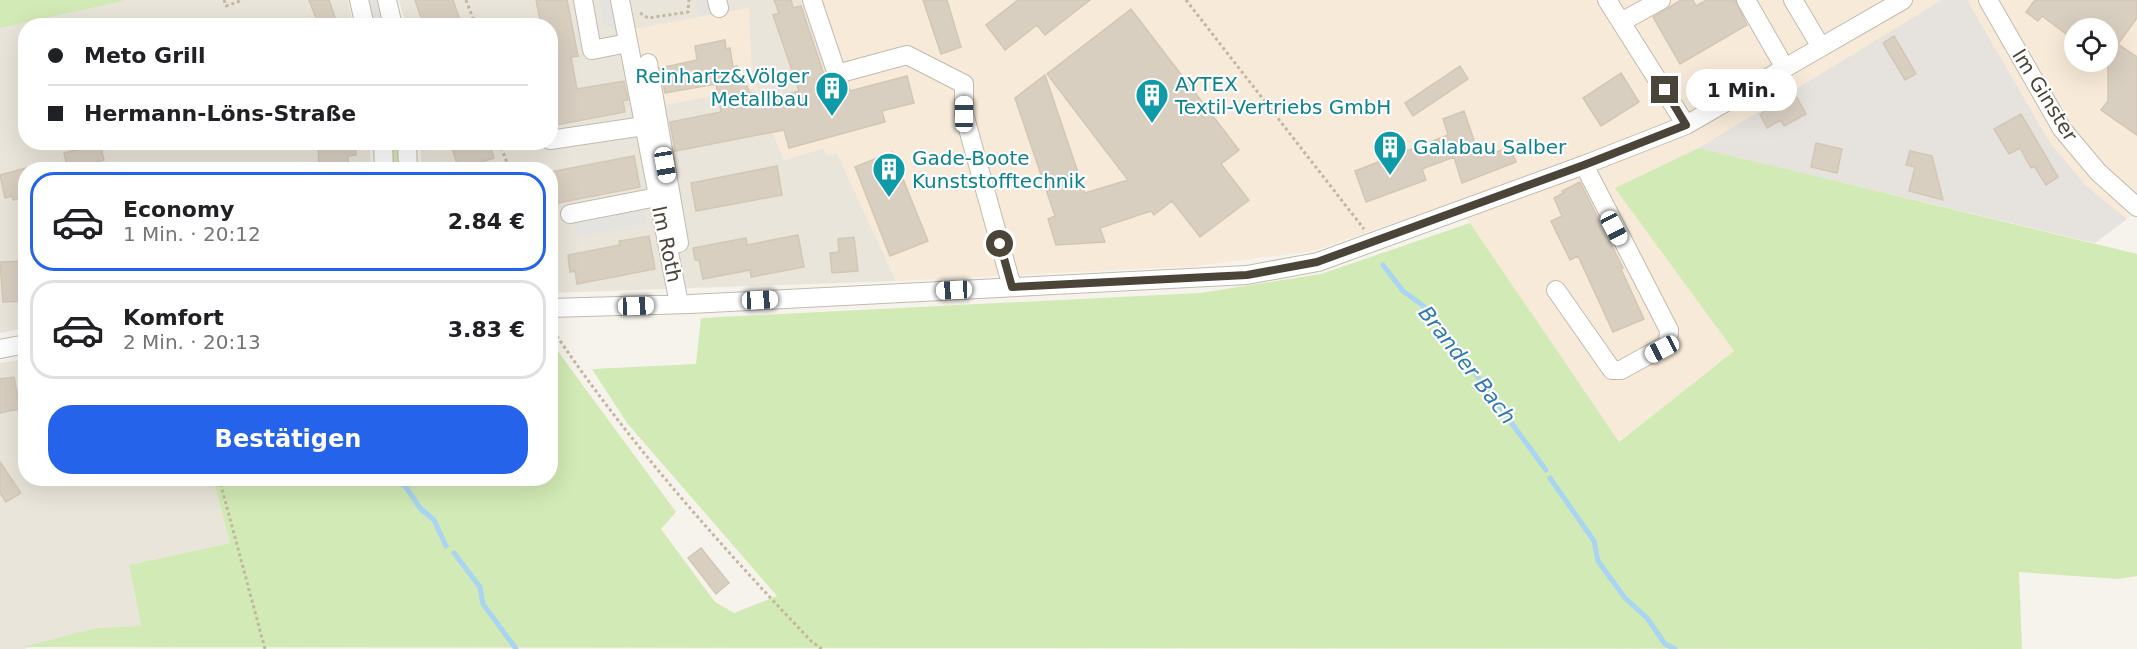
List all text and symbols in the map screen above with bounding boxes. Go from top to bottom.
map controls [2064,18,2118,72]
button: locate [2064,18,2118,72]
text: Meto Grill [84,43,206,68]
street label: Im Ginster [2007,44,2083,146]
place label: Reinhartz&Völger Metallbau [635,64,810,111]
callout: 1 Min. [1686,69,1797,111]
building icon: Reinhartz&Völger Metallbau [814,70,850,117]
place label: AYTEX Textil-Vertriebs GmbH [1174,72,1391,119]
route end [1651,76,1678,103]
building icon: AYTEX Textil-Vertriebs GmbH [1134,77,1170,124]
text: 1 Min. [1707,78,1776,102]
car [955,96,973,132]
text: Hermann-Löns-Straße [84,101,356,126]
building icon: Galabau Salber [1372,129,1408,176]
place label: Galabau Salber [1413,135,1567,159]
car [653,146,677,184]
place label: Gade-Boote Kunststofftechnik [912,146,1086,193]
building icon: Gade-Boote Kunststofftechnik [871,151,907,198]
icon: car [51,195,105,249]
text: Economy [123,197,234,222]
street label: Im Roth [647,204,687,284]
car [1598,208,1630,248]
text: 2.84 € [448,209,525,234]
text: 1 Min. · 20:12 [123,222,261,246]
route start [986,230,1013,257]
car [936,280,972,300]
car [742,290,778,310]
car [618,296,654,316]
water label: Brander Bach [1414,301,1520,429]
icon: car [51,303,105,357]
text: Komfort [123,305,224,330]
text: 3.83 € [448,317,525,342]
text: 2 Min. · 20:13 [123,330,261,354]
car [1642,333,1682,365]
button: Bestätigen [48,405,528,474]

